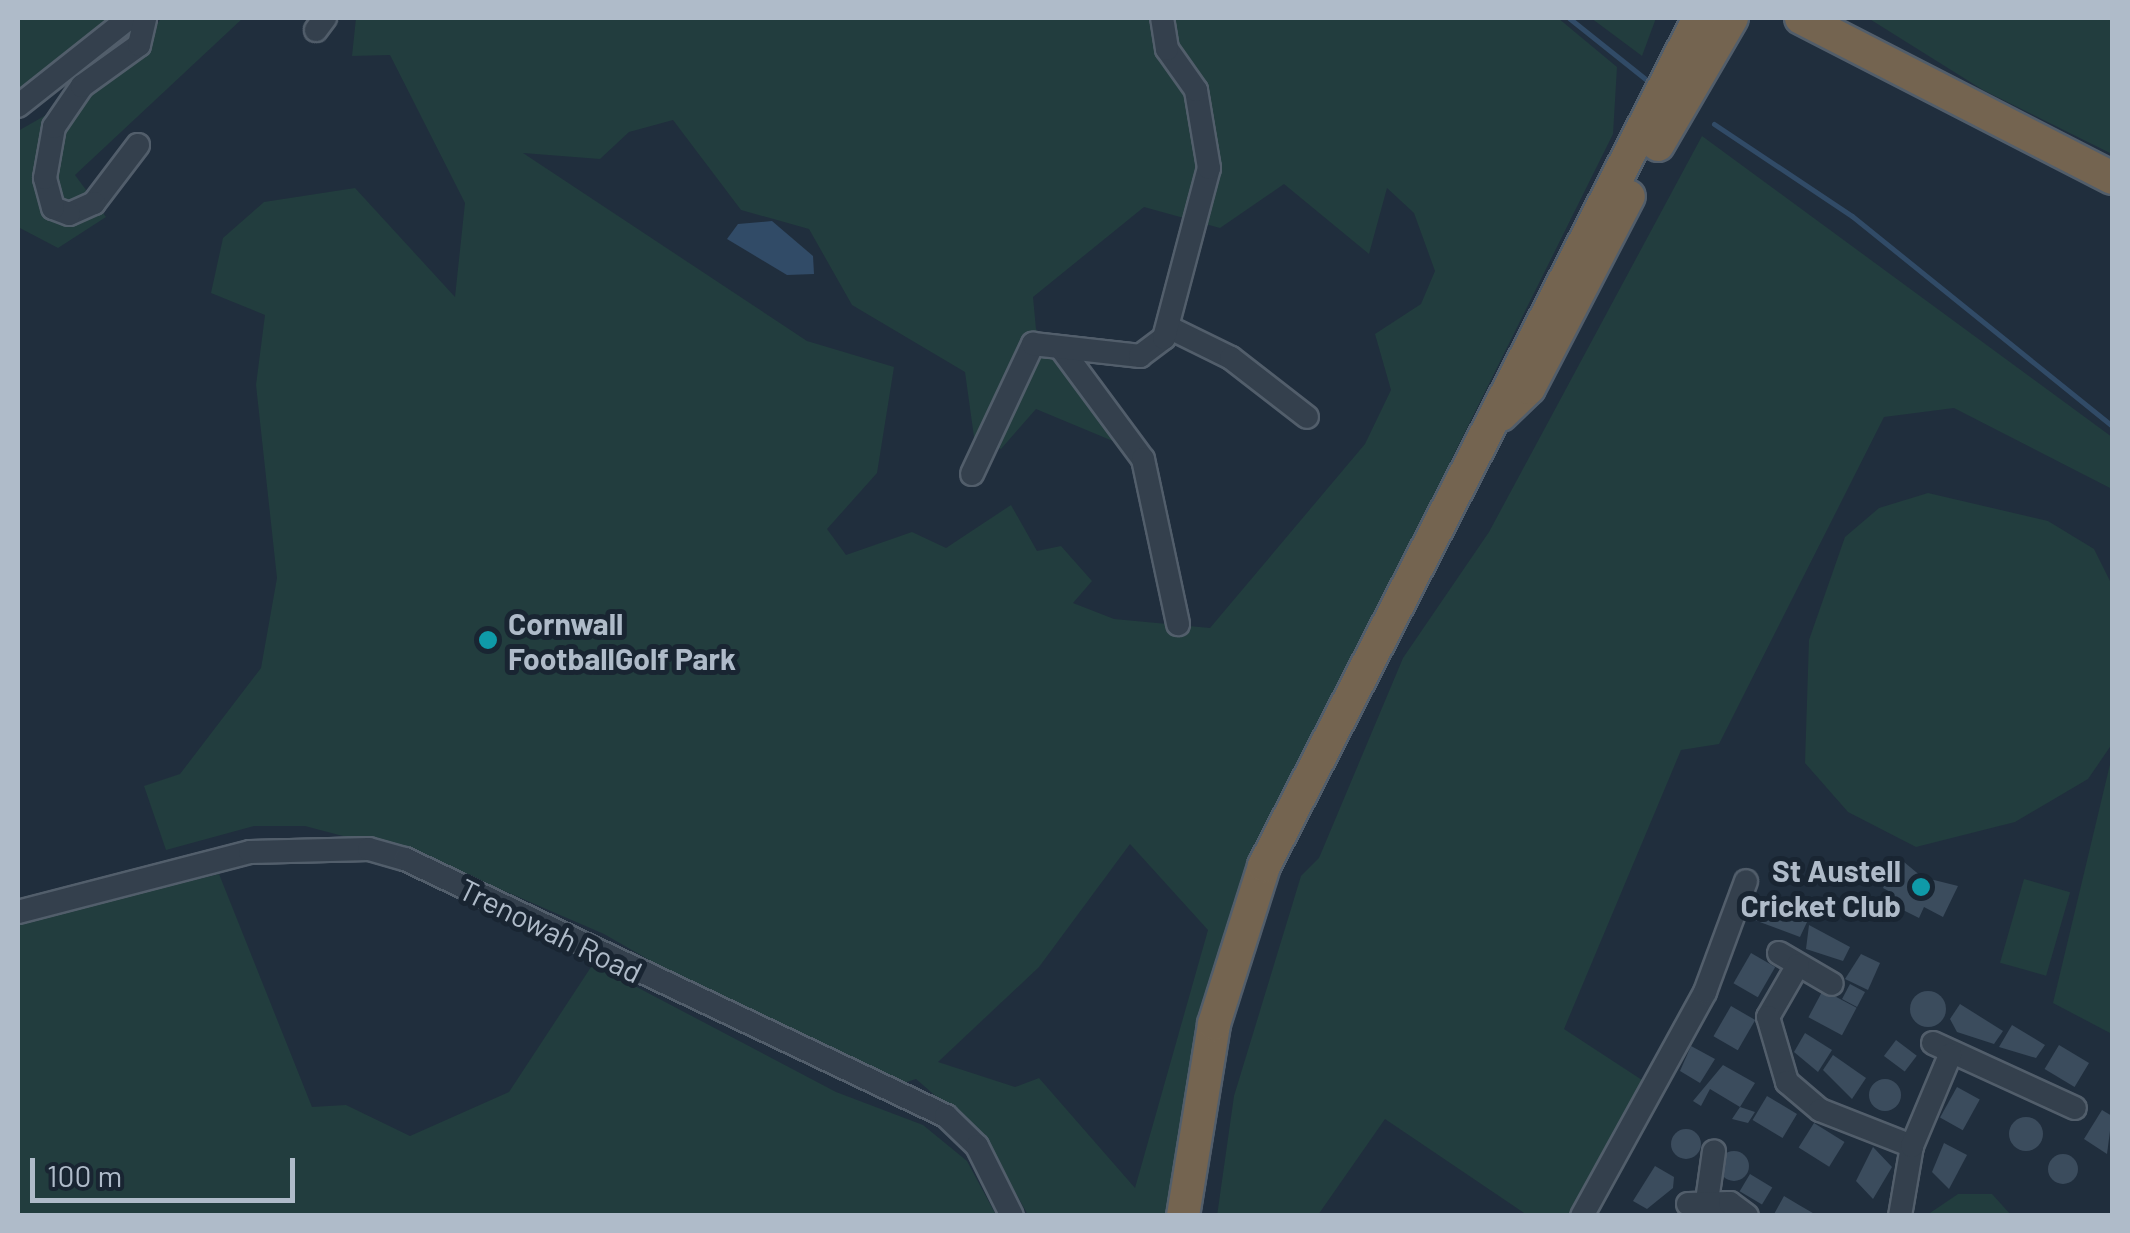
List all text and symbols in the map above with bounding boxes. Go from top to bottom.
place label: Cornwall FootballGolf Park [508,605,736,676]
marker: Cornwall FootballGolf Park [477,629,499,651]
place label: St Austell Cricket Club [1741,852,1901,922]
street label: Trenowah Road [454,870,648,990]
marker: St Austell Cricket Club [1910,876,1932,898]
scale bar [35,1138,300,1200]
text: 100 m [47,1157,122,1193]

